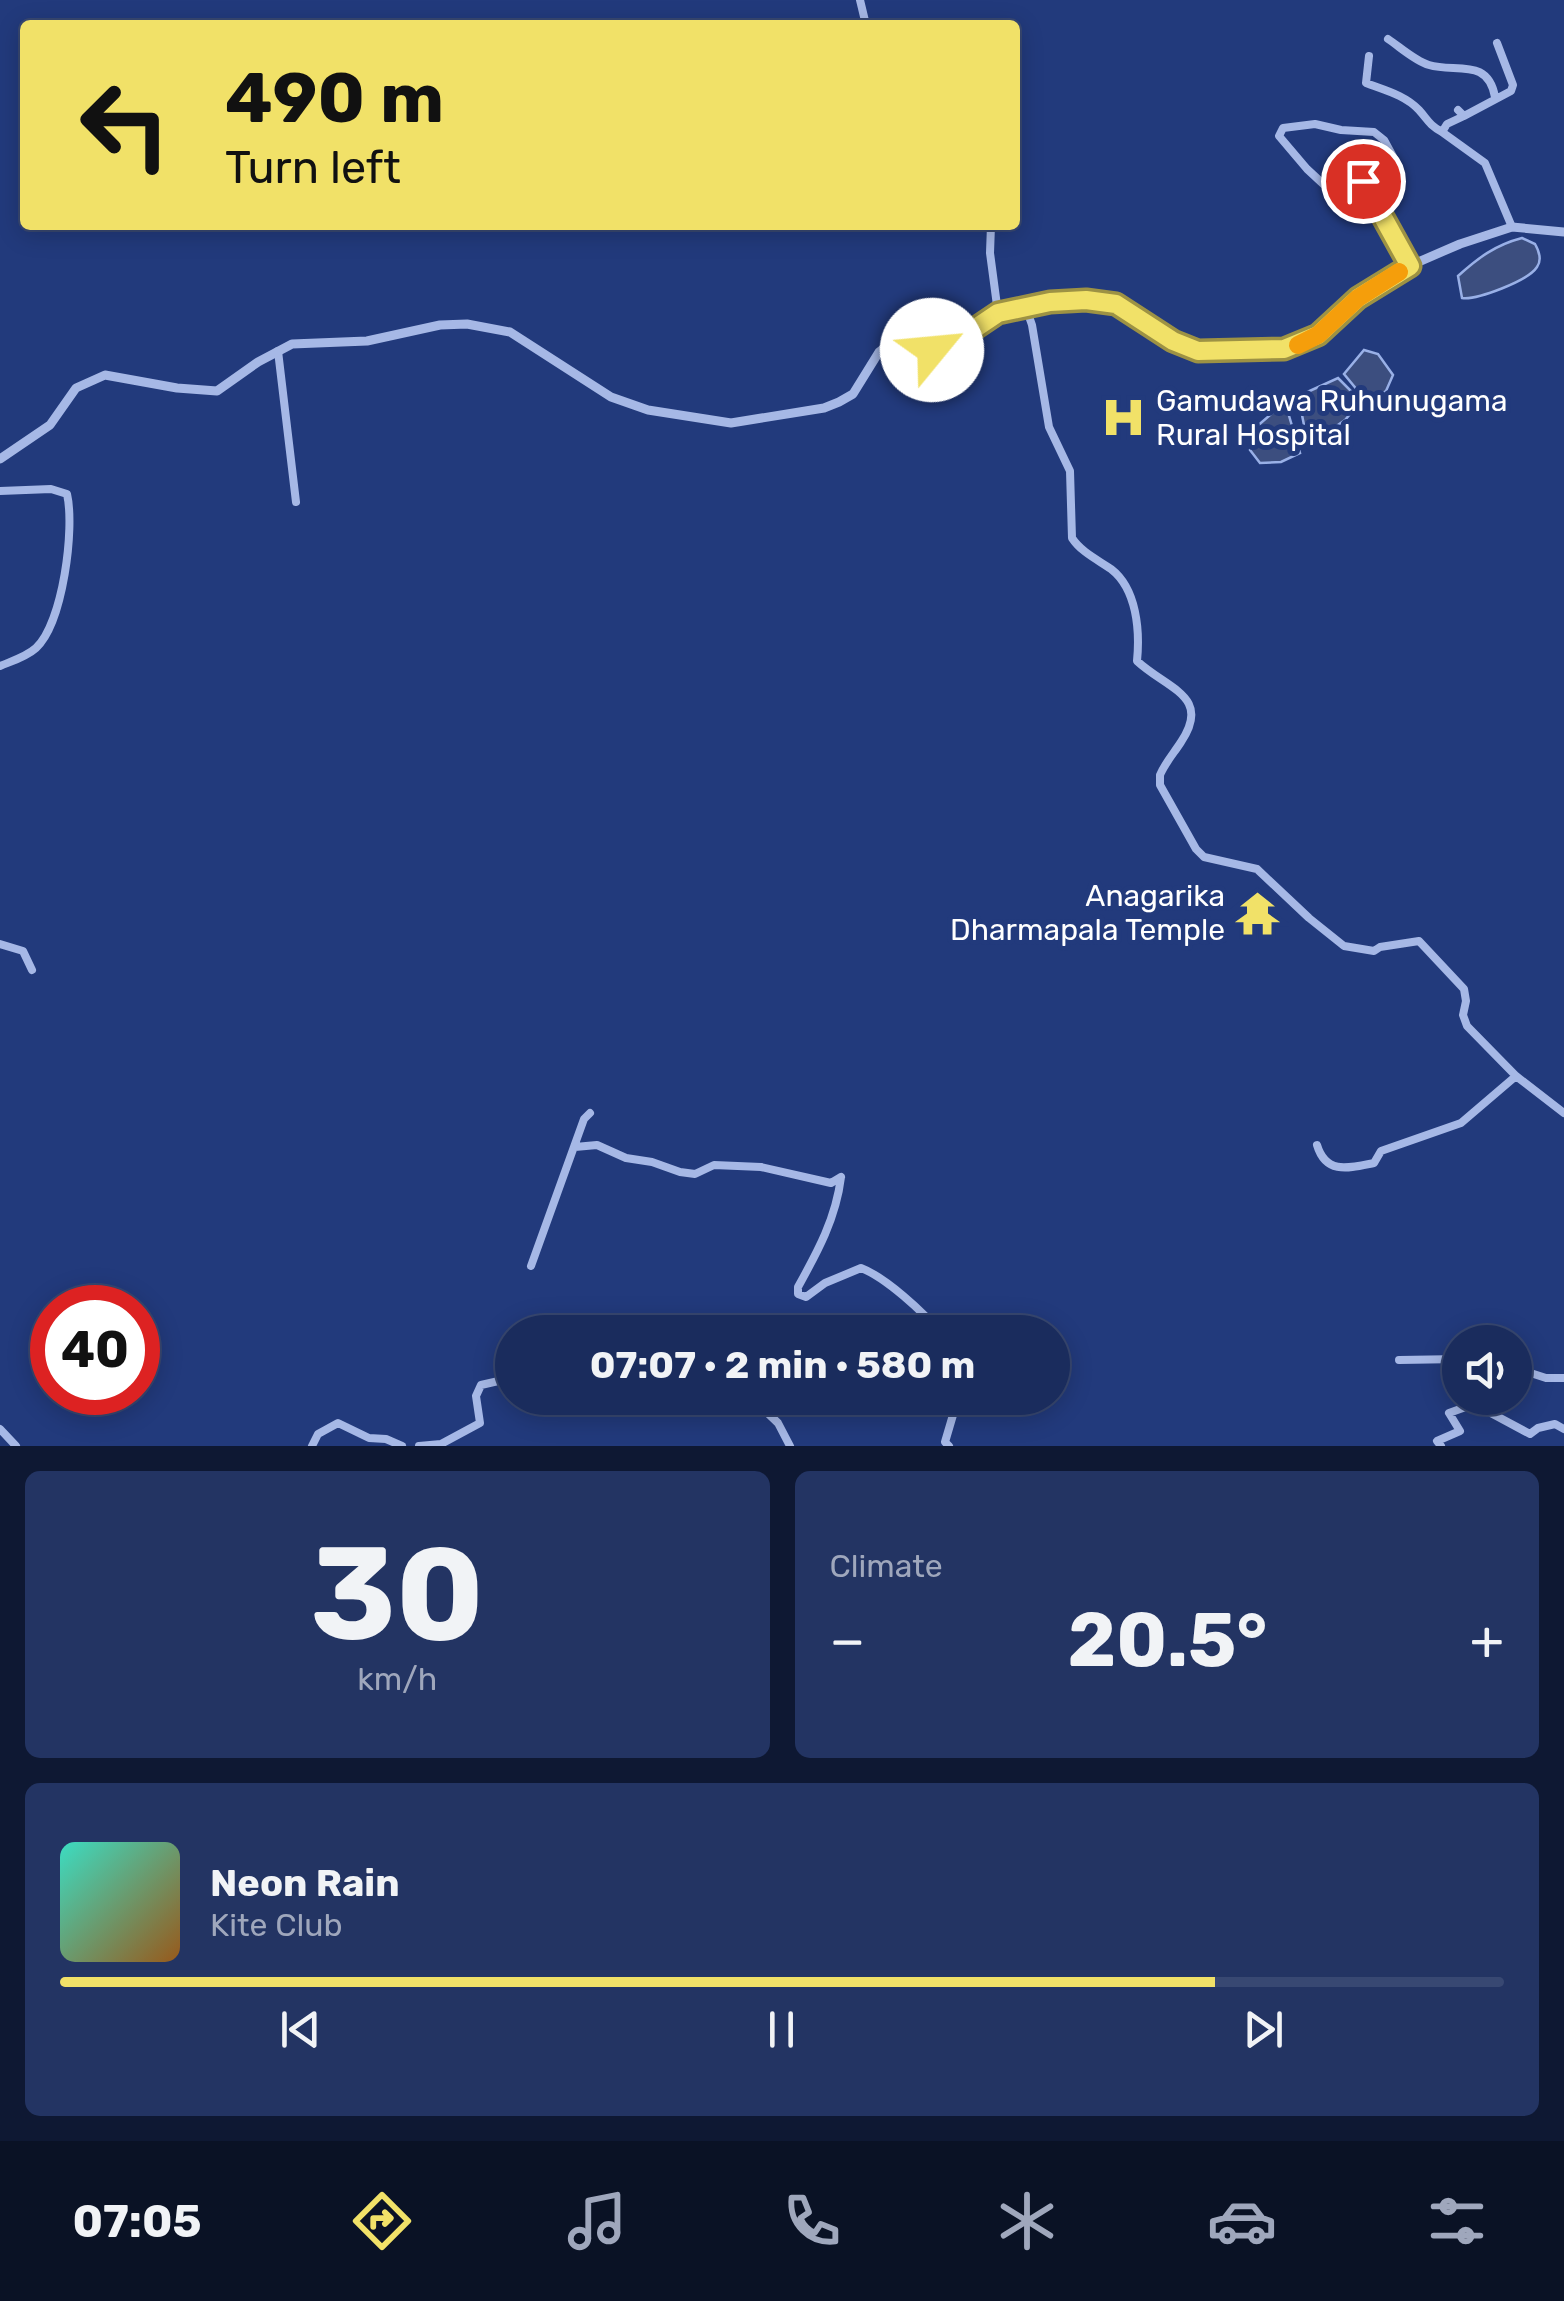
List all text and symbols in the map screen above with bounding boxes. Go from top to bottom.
text: 490 m [225,57,444,140]
icon: left [60,60,190,190]
pin [1321,139,1406,224]
text: Turn left [225,141,401,194]
icon: arrive [1336,154,1391,209]
position arrow [880,298,984,402]
place label: Gamudawa Ruhunugama Rural Hospital [1156,383,1508,453]
hospital icon: Gamudawa Ruhunugama Rural Hospital [1099,394,1147,442]
place label: Anagarika Dharmapala Temple [950,878,1225,948]
temple icon: Anagarika Dharmapala Temple [1234,889,1282,937]
speed limit sign: 40 [30,1285,160,1415]
map controls [1442,1325,1532,1415]
button: sound [1442,1325,1532,1415]
text: 07:07 · 2 min · 580 m [590,1342,975,1388]
text: 30 [310,1517,484,1672]
text: Climate [830,1547,943,1585]
text: 20.5° [1068,1596,1267,1685]
text: − [830,1608,865,1673]
text: + [1470,1608,1504,1673]
text: km/h [357,1660,437,1698]
text: Neon Rain [210,1860,400,1906]
text: Kite Club [210,1906,343,1944]
icon: previous [273,2002,328,2057]
icon: pause [754,2002,809,2057]
icon: next [1236,2002,1291,2057]
icon: directions [347,2186,417,2256]
icon: music [562,2186,632,2256]
icon: phone [777,2186,847,2256]
icon: climate [992,2186,1062,2256]
icon: car [1207,2186,1277,2256]
icon: filters [1422,2186,1492,2256]
text: 07:05 [72,2195,202,2248]

